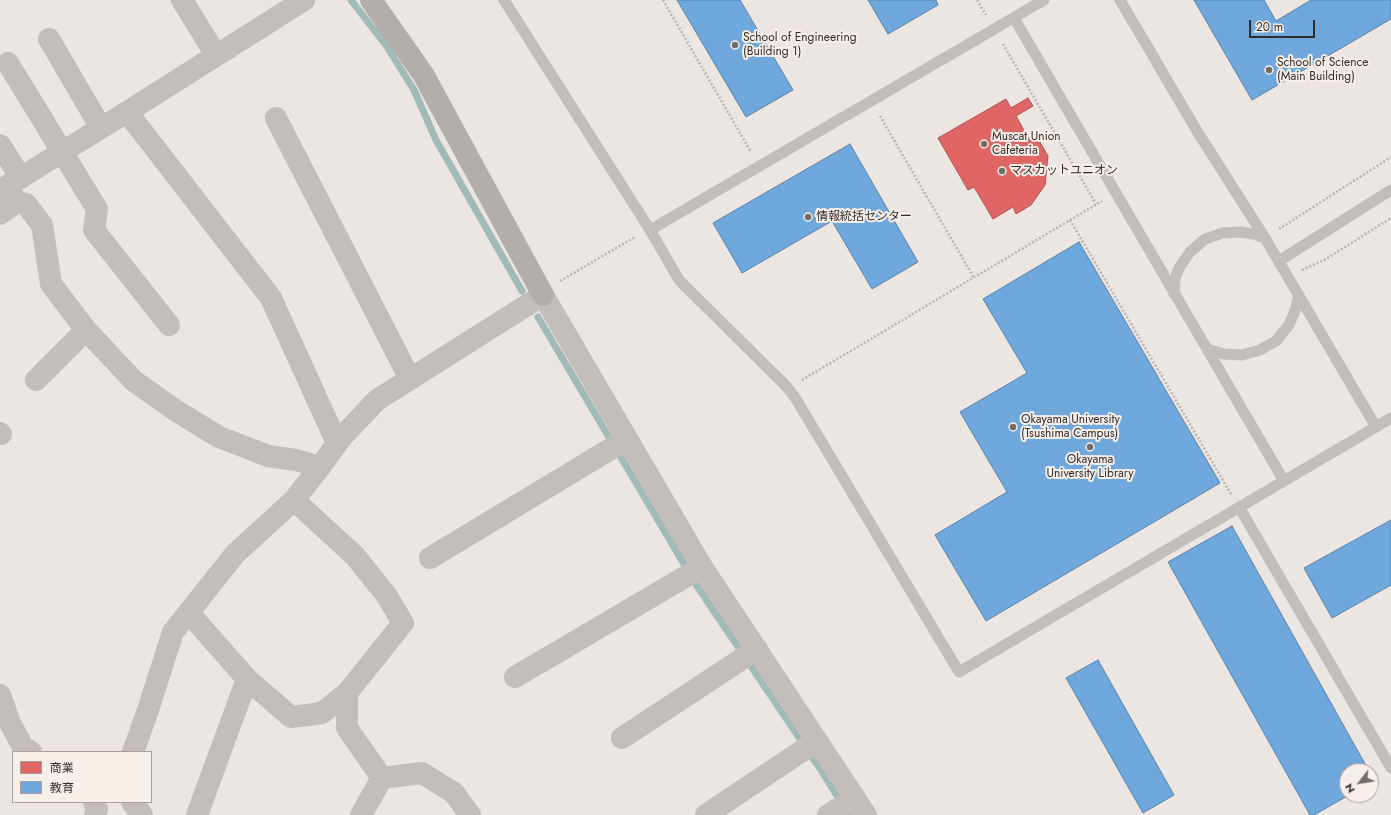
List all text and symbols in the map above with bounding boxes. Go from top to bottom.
scale bar [1251,12,1317,38]
text: 20 m [1256,18,1283,36]
place label: School of Engineering (Building 1) [743,31,857,59]
marker: School of Engineering (Building 1) [730,40,740,50]
place label: School of Science (Main Building) [1277,56,1368,84]
marker: School of Science (Main Building) [1264,65,1274,75]
place label: Muscat Union Cafeteria [992,130,1061,158]
marker: Muscat Union Cafeteria [979,139,989,149]
place label: マスカットユニオン [1010,164,1118,178]
marker: マスカットユニオン [997,166,1007,176]
place label: 情報統括センター [816,210,912,224]
marker: 情報統括センター [803,212,813,222]
place label: Okayama University (Tsushima Campus) [1021,413,1120,441]
marker: Okayama University (Tsushima Campus) [1008,422,1018,432]
marker: Okayama University Library [1085,442,1095,452]
place label: Okayama University Library [1046,453,1134,481]
legend [12,751,152,803]
text: 商業 [50,759,74,777]
north arrow [1339,763,1379,803]
text: 教育 [50,779,74,797]
text: N [1340,781,1359,797]

